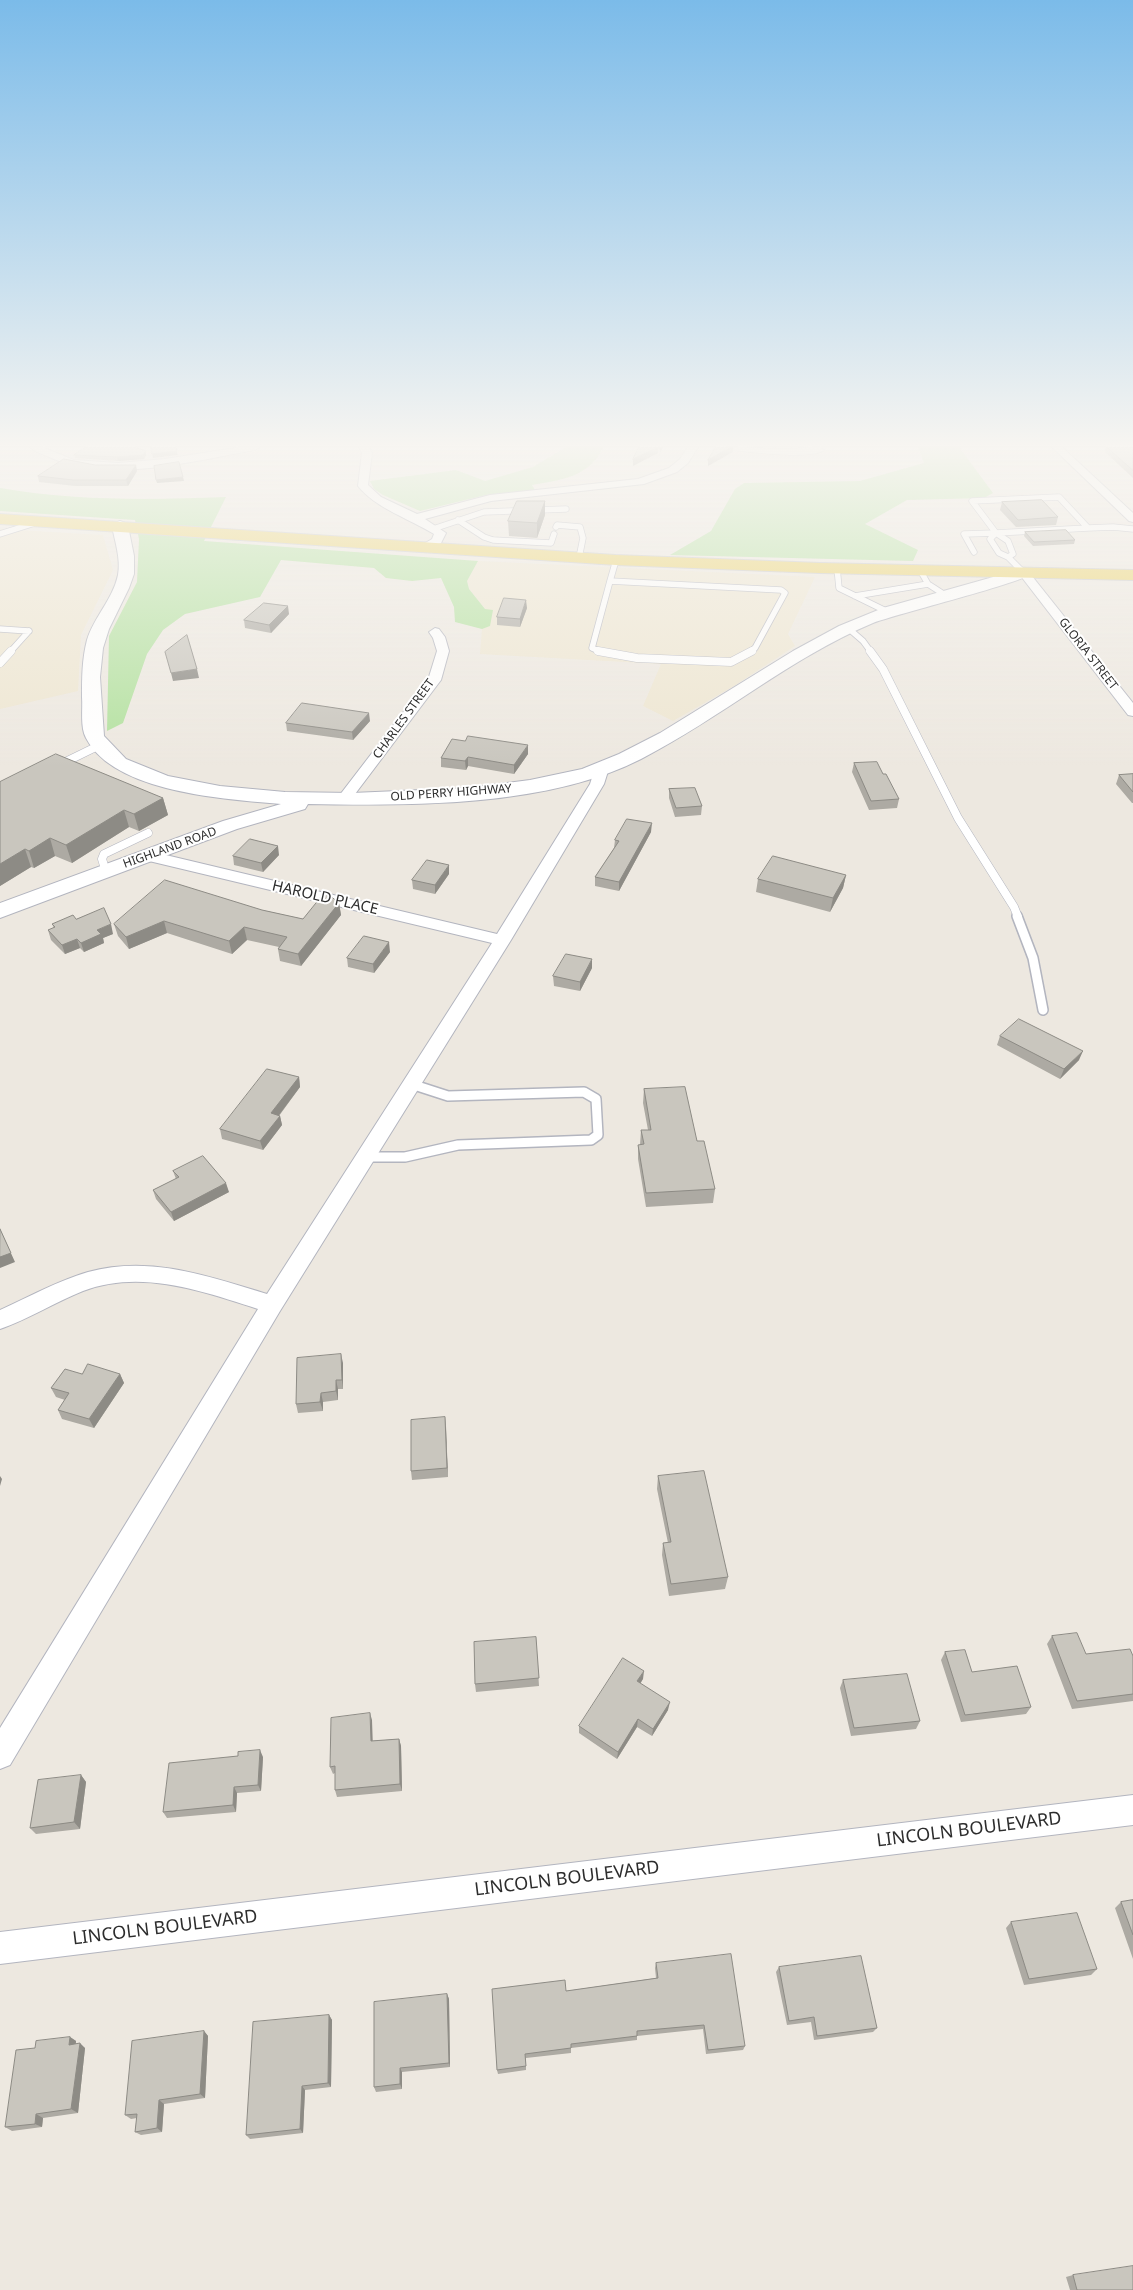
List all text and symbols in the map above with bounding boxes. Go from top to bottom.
street label: GLORIA STREET [1055,615,1121,693]
street label: CHARLES STREET [370,676,438,762]
street label: OLD PERRY HIGHWAY [390,782,512,804]
street label: HIGHLAND ROAD [121,824,219,872]
street label: HAROLD PLACE [270,877,380,919]
street label: LINCOLN BOULEVARD [875,1808,1063,1852]
street label: LINCOLN BOULEVARD [473,1857,661,1901]
street label: LINCOLN BOULEVARD [71,1906,259,1950]

